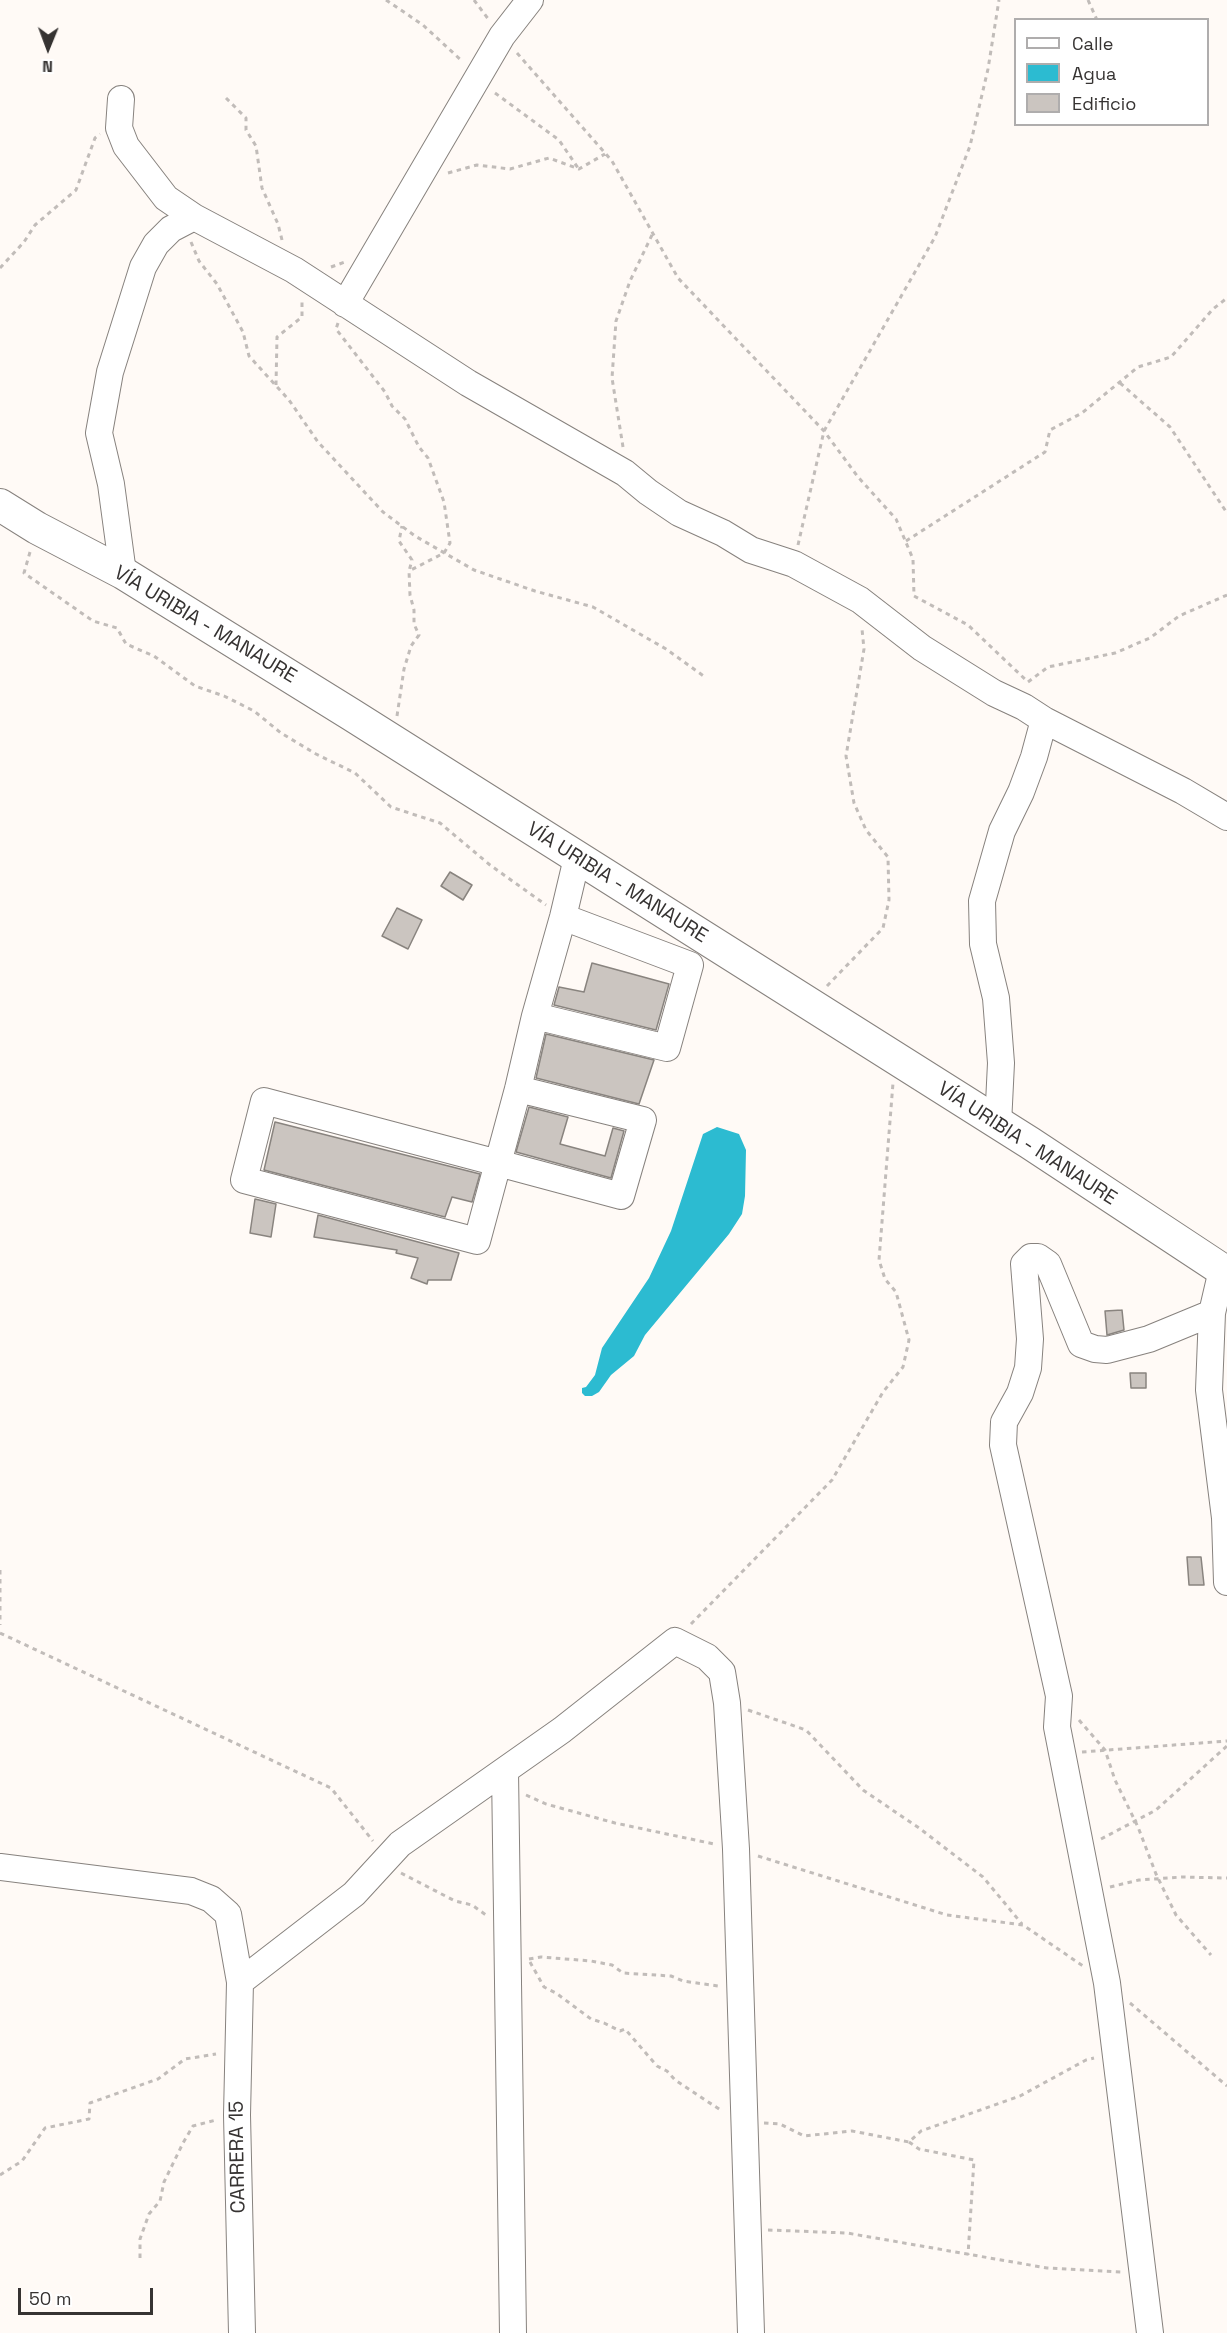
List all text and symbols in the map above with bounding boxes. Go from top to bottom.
north arrow [18,18,78,78]
legend [1014,18,1209,126]
text: Calle [1072,32,1113,55]
text: N [42,56,53,77]
text: Agua [1072,62,1116,85]
text: Edificio [1072,92,1136,115]
street label: VÍA URIBIA - MANAURE [109,561,301,689]
street label: VÍA URIBIA - MANAURE [522,818,712,948]
street label: VÍA URIBIA - MANAURE [933,1077,1121,1211]
street label: CARRERA 15 [225,2101,251,2213]
scale bar [21,2276,156,2314]
text: 50 m [29,2287,71,2310]

